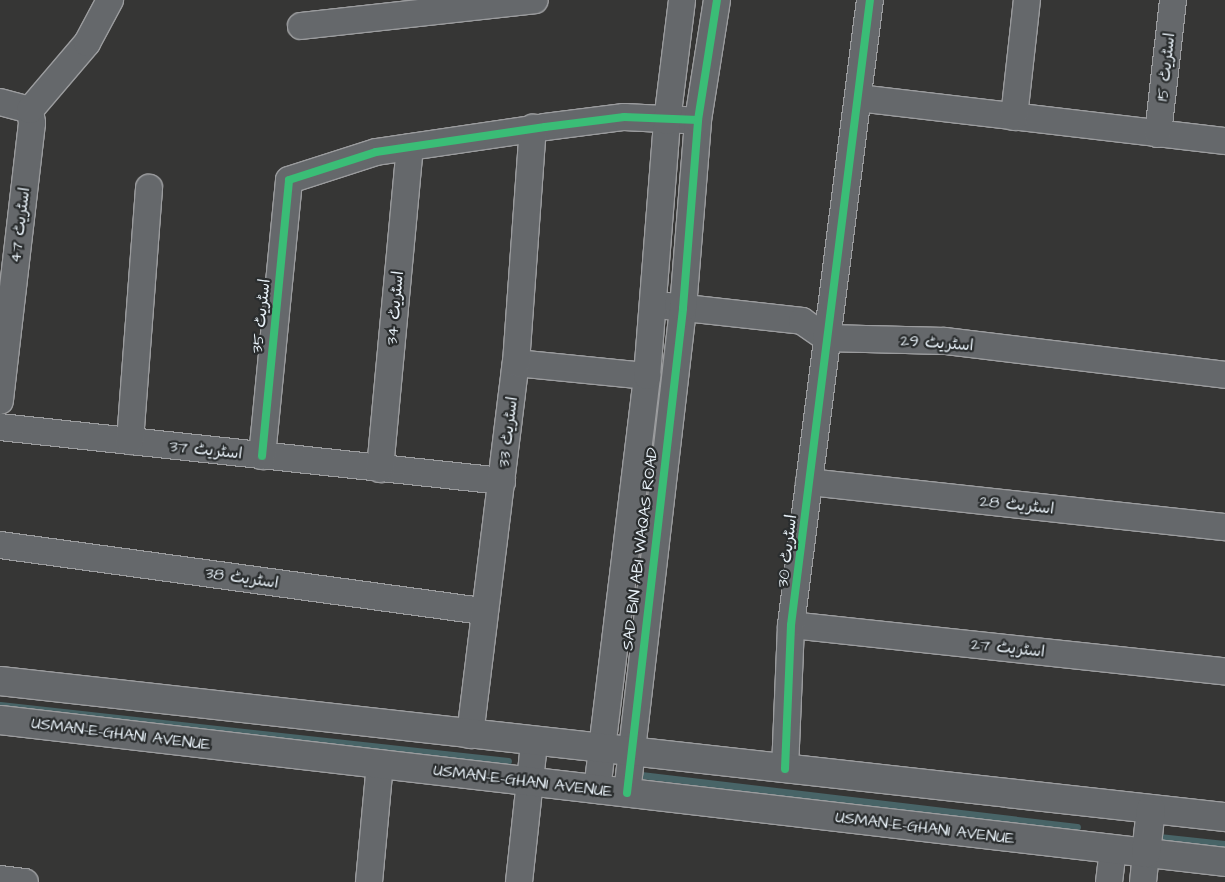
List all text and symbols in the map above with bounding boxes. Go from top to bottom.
street label: اسٹریٹ 15 [1153,32,1179,102]
street label: اسٹریٹ 47 [6,186,34,264]
street label: اسٹریٹ 34 [382,270,408,346]
street label: اسٹریٹ 35 [248,278,274,354]
street label: اسٹریٹ 29 [900,331,974,355]
street label: اسٹریٹ 33 [494,395,522,469]
street label: اسٹریٹ 37 [169,437,243,463]
street label: SAD BIN ABI WAQAS ROAD [618,446,662,652]
street label: اسٹریٹ 28 [979,492,1055,518]
street label: اسٹریٹ 30 [773,513,801,589]
street label: اسٹریٹ 38 [204,563,280,593]
street label: اسٹریٹ 27 [970,635,1046,661]
street label: USMAN-E-GHANI AVENUE [30,713,212,755]
street label: USMAN-E-GHANI AVENUE [432,760,614,802]
street label: USMAN-E-GHANI AVENUE [834,807,1016,849]

